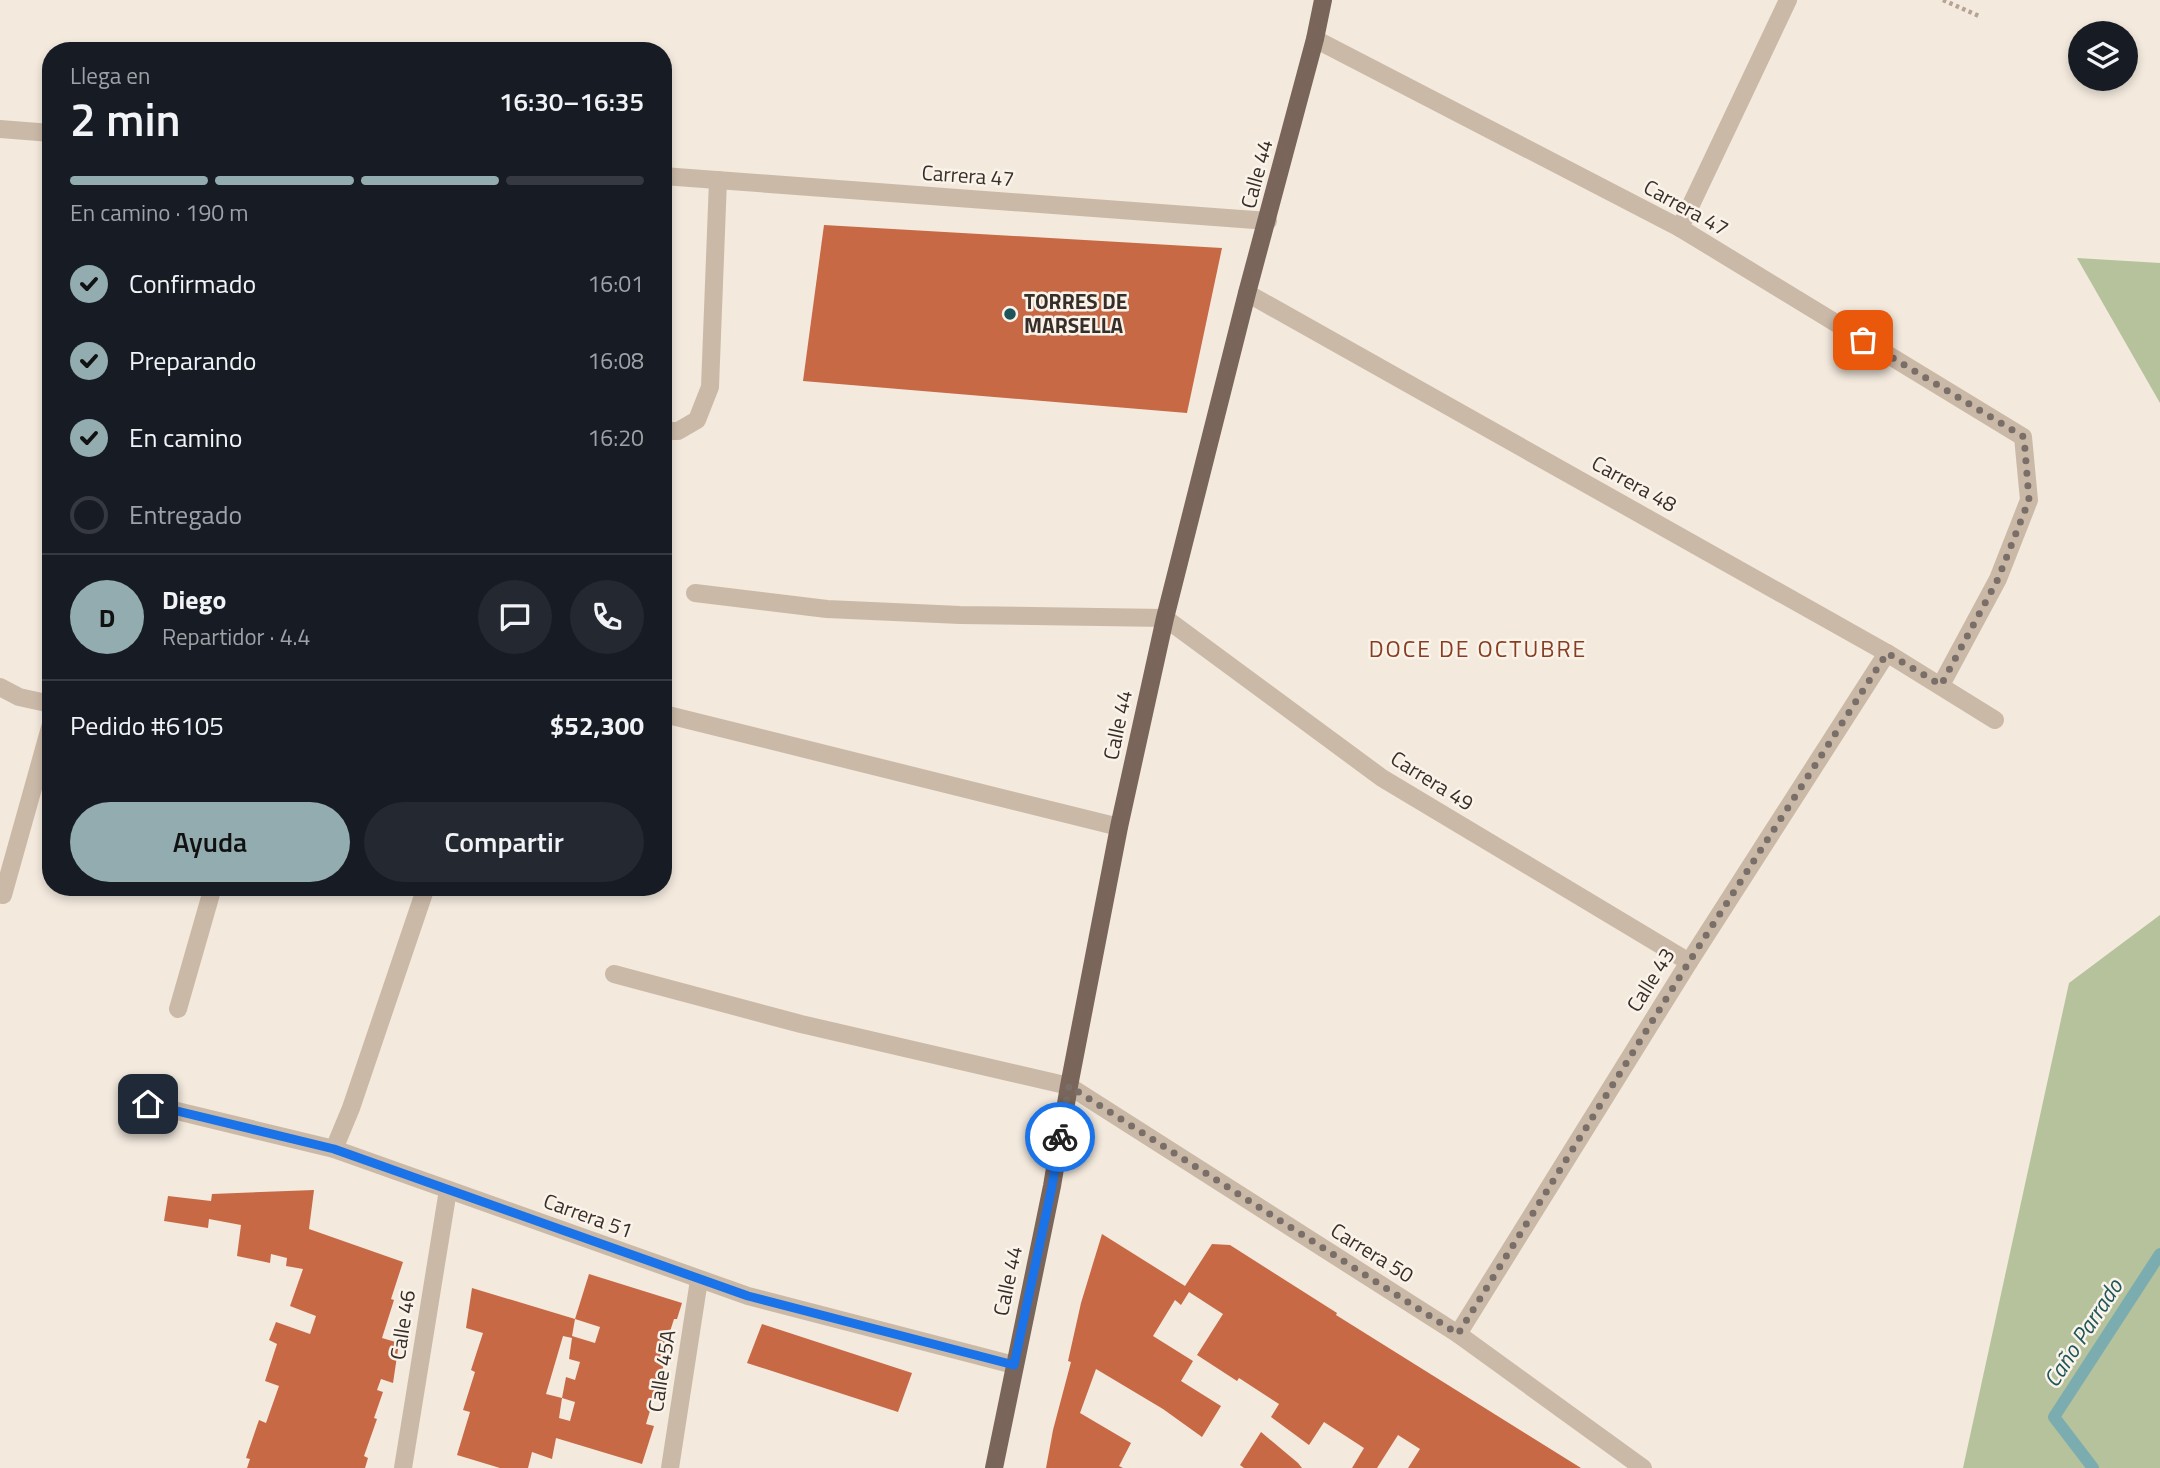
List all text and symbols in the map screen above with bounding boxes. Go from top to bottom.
map controls [2068,21,2138,91]
button: layers [2068,21,2138,91]
text: Llega en [70,58,150,93]
text: 16:30–16:35 [499,82,644,121]
text: 2 min [70,84,181,154]
street label: Calle 44 [1231,136,1281,212]
street label: Carrera 47 [921,156,1015,194]
street label: Carrera 47 [1638,171,1735,244]
text: En camino · 190 m [70,195,248,230]
text: Confirmado [129,264,256,303]
icon: check [70,265,108,303]
text: 16:01 [587,266,644,301]
place label: TORRES DE MARSELLA [1024,285,1127,341]
marker: TORRES DE MARSELLA [1002,306,1018,322]
pin [1833,310,1893,370]
icon: bag [1844,321,1882,359]
text: Preparando [129,341,256,380]
icon: check [70,342,108,380]
text: 16:08 [587,343,644,378]
text: En camino [129,418,243,457]
icon: check [70,419,108,457]
text: 16:20 [587,420,644,455]
street label: Carrera 48 [1586,447,1683,520]
text: Entregado [129,495,242,534]
text: Diego [162,580,226,619]
button: chat [478,580,552,654]
button: phone [570,580,644,654]
text: D [99,598,115,637]
text: Repartidor · 4.4 [162,619,310,654]
district label: DOCE DE OCTUBRE [1369,631,1587,666]
street label: Calle 44 [1094,687,1140,763]
text: Pedido #6105 [70,706,224,745]
text: $52,300 [550,706,644,745]
street label: Carrera 49 [1385,742,1480,818]
button: Ayuda [70,802,350,882]
button: Compartir [364,802,644,882]
street label: Calle 43 [1618,941,1682,1018]
pin [118,1074,178,1134]
icon: home [129,1085,167,1123]
courier [1025,1102,1095,1172]
icon: bike [1041,1118,1079,1156]
street label: Carrera 51 [539,1184,637,1246]
street label: Carrera 50 [1325,1214,1420,1290]
street label: Calle 44 [984,1243,1030,1319]
water label: Caño Parrado [2034,1271,2131,1394]
street label: Calle 46 [381,1288,423,1362]
street label: Calle 45A [639,1327,683,1414]

